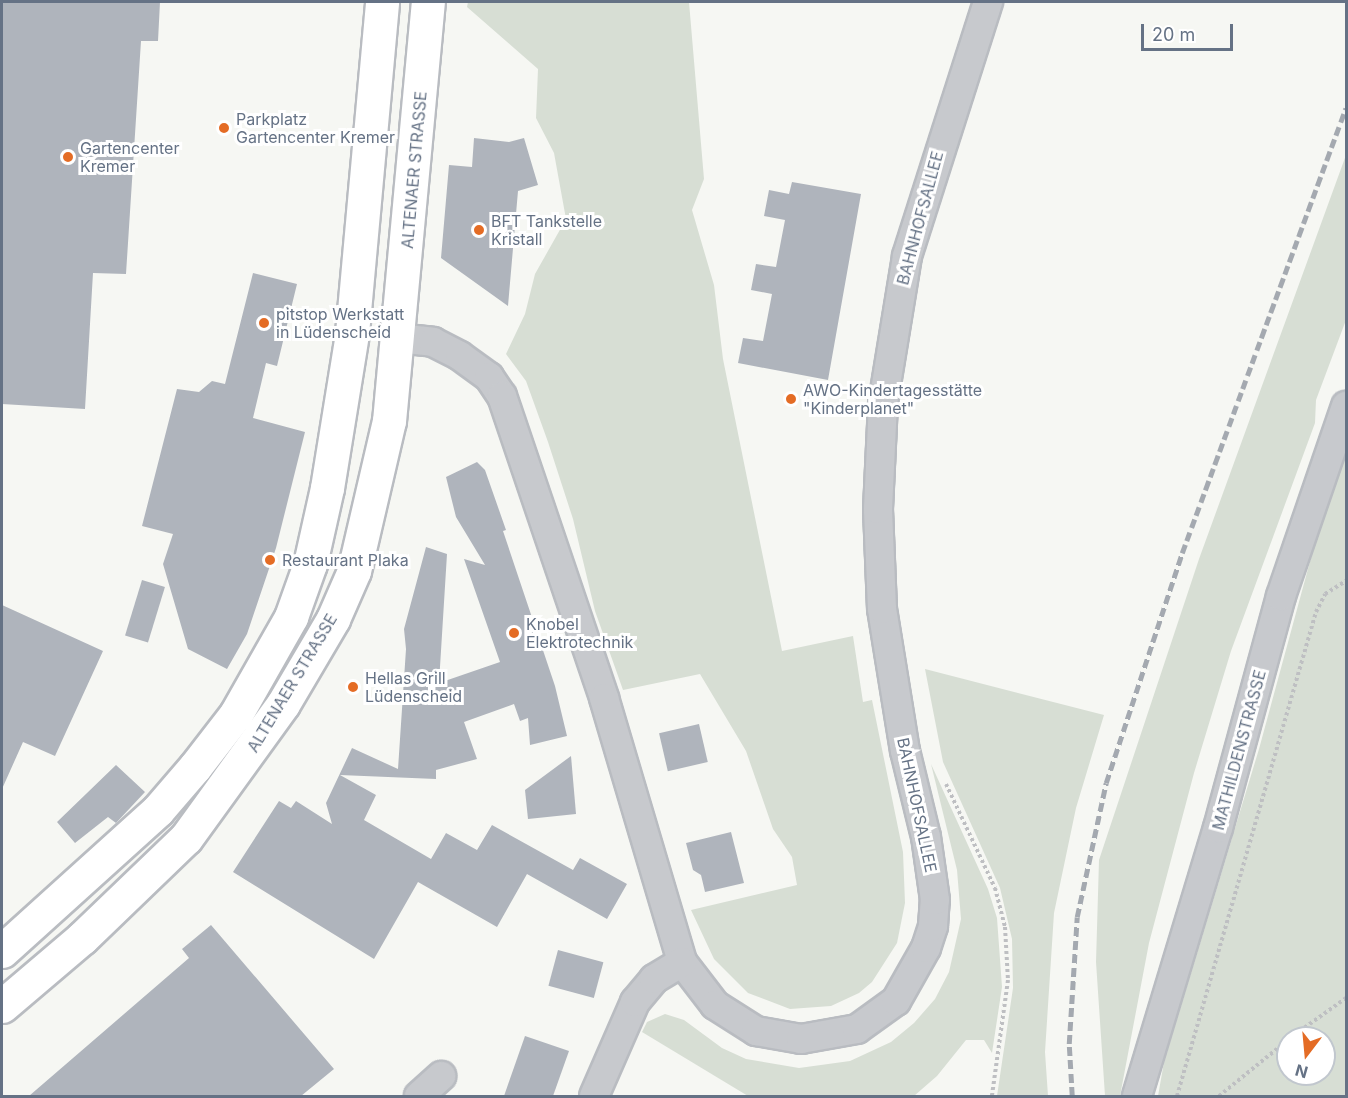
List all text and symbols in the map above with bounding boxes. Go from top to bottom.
scale bar [1144,12,1236,50]
text: 20 m [1152,24,1195,45]
street label: ALTENAER STRASSE [398,90,430,250]
place label: Parkplatz Gartencenter Kremer [236,109,395,147]
marker: Parkplatz Gartencenter Kremer [217,121,231,135]
place label: Gartencenter Kremer [80,138,179,176]
street label: BAHNHOFSALLEE [893,149,947,287]
marker: Gartencenter Kremer [61,150,75,164]
place label: BFT Tankstelle Kristall [491,211,602,249]
marker: BFT Tankstelle Kristall [472,223,486,237]
place label: pitstop Werkstatt in Lüdenscheid [276,304,404,342]
marker: pitstop Werkstatt in Lüdenscheid [257,316,271,330]
place label: AWO-Kindertagesstätte "Kinderplanet" [803,380,982,418]
marker: AWO-Kindertagesstätte "Kinderplanet" [784,392,798,406]
place label: Restaurant Plaka [282,550,409,570]
marker: Restaurant Plaka [263,553,277,567]
street label: ALTENAER STRASSE [243,610,341,756]
place label: Knobel Elektrotechnik [526,614,633,652]
marker: Knobel Elektrotechnik [507,626,521,640]
place label: Hellas Grill Lüdenscheid [365,668,462,706]
street label: MATHILDENSTRASSE [1208,668,1270,832]
marker: Hellas Grill Lüdenscheid [346,680,360,694]
street label: BAHNHOFSALLEE [893,736,941,874]
north arrow [1276,1026,1336,1086]
text: N [1293,1060,1310,1083]

